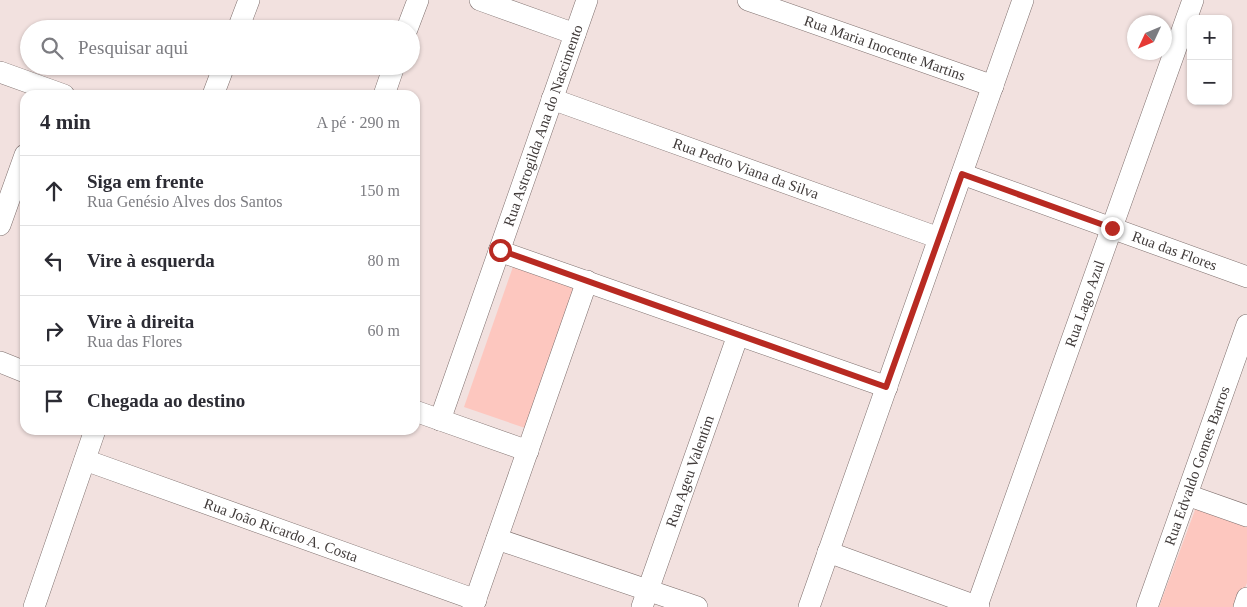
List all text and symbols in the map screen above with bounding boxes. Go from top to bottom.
street label: Rua Maria Inocente Martins [802,12,968,84]
north arrow [1127,15,1172,60]
map controls [1187,15,1232,105]
button: + [1187,15,1232,60]
search box [20,20,420,75]
street label: Rua Astrogilda Ana do Nascimento [500,23,586,229]
icon: search [38,34,66,62]
text: Pesquisar aqui [78,37,188,58]
button: − [1187,60,1232,105]
text: 4 min [40,110,91,134]
text: A pé · 290 m [316,114,400,131]
street label: Rua Pedro Viana da Silva [671,135,821,202]
text: Siga em frente [87,171,204,192]
icon: ahead [40,177,68,205]
text: 150 m [360,182,400,199]
text: Rua Genésio Alves dos Santos [87,193,283,210]
route end [1101,217,1124,240]
street label: Rua das Flores [1130,228,1219,274]
route start [489,239,512,262]
icon: left [40,247,68,275]
text: Vire à esquerda [87,250,215,271]
text: 80 m [368,252,400,269]
street label: Rua Lago Azul [1062,258,1108,349]
text: Vire à direita [87,311,194,332]
icon: right [40,317,68,345]
text: 60 m [368,322,400,339]
text: Rua das Flores [87,333,182,350]
street label: Rua Edvaldo Gomes Barros [1162,384,1233,547]
icon: arrive [40,387,68,415]
text: Chegada ao destino [87,390,245,411]
street label: Rua Ageu Valentim [663,413,717,529]
street label: Rua João Ricardo A. Costa [202,495,360,565]

